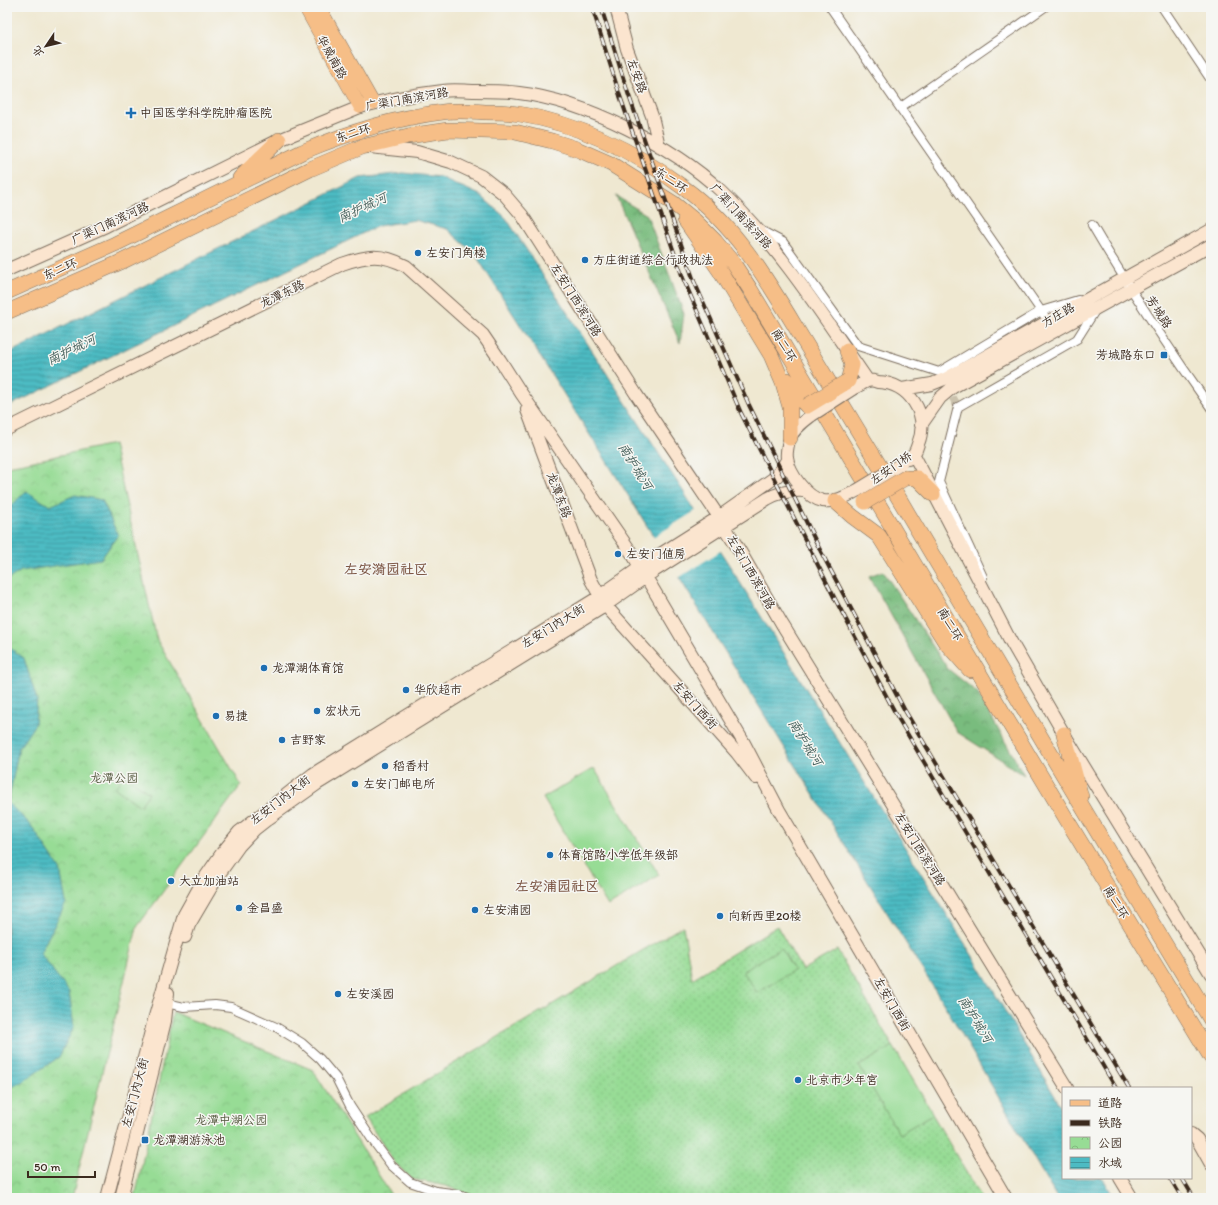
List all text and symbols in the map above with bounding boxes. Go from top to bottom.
north arrow [26,26,66,66]
street label: 华威南路 [314,33,350,81]
text: 北 [30,43,47,60]
street label: 左安路 [624,57,650,95]
street label: 广渠门南滨河路 [364,85,450,113]
place label: 中国医学科学院肿瘤医院 [140,106,272,120]
marker: 中国医学科学院肿瘤医院 [125,107,137,119]
street label: 东二环 [334,121,372,145]
street label: 东二环 [652,164,690,196]
street label: 广渠门南滨河路 [707,181,775,251]
water label: 南护城河 [335,189,391,225]
street label: 广渠门南滨河路 [69,199,151,247]
place label: 左安门角楼 [426,246,486,260]
marker: 左安门角楼 [413,248,423,258]
place label: 方庄街道综合行政执法 [593,253,713,267]
street label: 东二环 [41,255,79,283]
marker: 方庄街道综合行政执法 [580,255,590,265]
street label: 左安门西滨河路 [548,261,604,339]
street label: 龙潭东路 [257,277,307,311]
street label: 芳城路 [1143,293,1175,331]
street label: 方庄路 [1039,300,1077,330]
street label: 南二环 [769,326,799,364]
water label: 南护城河 [45,330,100,368]
place label: 芳城路东口 [1096,348,1156,362]
marker: 芳城路东口 [1159,350,1169,360]
water label: 南护城河 [615,440,657,494]
street label: 左安门桥 [867,448,915,488]
street label: 龙潭东路 [544,470,574,520]
street label: 左安门西滨河路 [724,532,778,612]
place label: 左安门值房 [626,547,686,561]
marker: 左安门值房 [613,549,623,559]
district label: 左安漪园社区 [344,561,428,578]
street label: 左安门内大街 [519,601,587,651]
street label: 南二环 [935,605,965,643]
place label: 龙潭湖体育馆 [272,661,344,675]
marker: 龙潭湖体育馆 [259,663,269,673]
street label: 左安门西街 [670,678,720,732]
place label: 华欣超市 [414,683,462,697]
marker: 华欣超市 [401,685,411,695]
place label: 宏状元 [325,704,361,718]
marker: 宏状元 [312,706,322,716]
place label: 易捷 [224,709,248,723]
marker: 易捷 [211,711,221,721]
water label: 南护城河 [785,716,827,770]
place label: 吉野家 [290,733,326,747]
marker: 吉野家 [277,735,287,745]
place label: 稻香村 [393,759,429,773]
marker: 稻香村 [380,761,390,771]
park label: 龙潭公园 [90,771,138,785]
street label: 左安门内大街 [247,772,313,828]
place label: 左安门邮电所 [363,777,436,791]
marker: 左安门邮电所 [350,779,360,789]
street label: 左安门西滨河路 [892,810,948,888]
place label: 体育馆路小学低年级部 [558,848,678,862]
marker: 体育馆路小学低年级部 [545,850,555,860]
place label: 大立加油站 [179,874,239,888]
marker: 大立加油站 [166,876,176,886]
district label: 左安浦园社区 [515,878,599,895]
street label: 南二环 [1101,883,1131,921]
place label: 金昌盛 [247,901,283,915]
marker: 金昌盛 [234,903,244,913]
place label: 左安浦园 [483,903,531,917]
marker: 左安浦园 [470,905,480,915]
place label: 向新西里20楼 [728,909,802,923]
marker: 向新西里20楼 [715,911,725,921]
street label: 左安门西街 [871,975,913,1033]
place label: 左安溪园 [346,987,394,1001]
marker: 左安溪园 [333,989,343,999]
water label: 南护城河 [955,993,997,1047]
street label: 左安门内大街 [119,1056,151,1130]
place label: 北京市少年宫 [806,1073,878,1087]
marker: 北京市少年宫 [793,1075,803,1085]
legend [1062,1087,1192,1179]
text: 道路 [1098,1096,1122,1110]
park label: 龙潭中湖公园 [195,1113,267,1127]
text: 铁路 [1098,1116,1122,1130]
place label: 龙潭湖游泳池 [153,1133,225,1147]
marker: 龙潭湖游泳池 [140,1135,150,1145]
text: 公园 [1098,1136,1122,1150]
scale bar [28,1153,95,1179]
text: 水域 [1098,1156,1122,1170]
text: 50 m [34,1160,60,1174]

